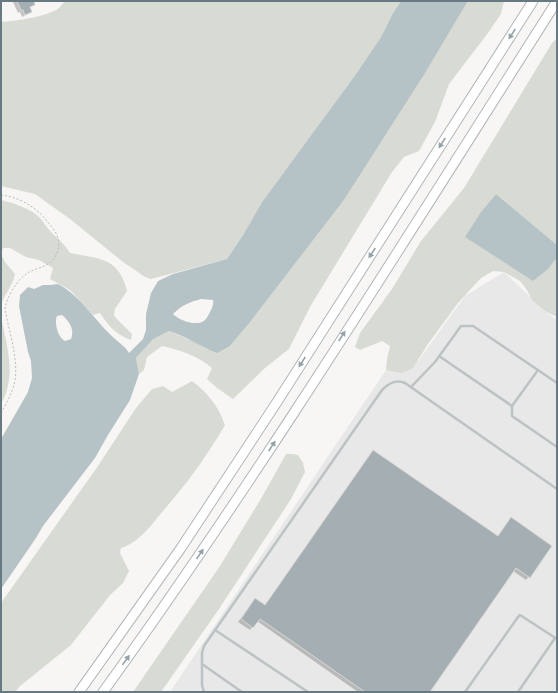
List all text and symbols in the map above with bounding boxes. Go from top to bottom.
one-way arrow [508,29,516,39]
one-way arrow [438,138,446,148]
one-way arrow [368,248,376,258]
one-way arrow [339,330,346,342]
one-way arrow [298,357,306,368]
one-way arrow [268,440,276,451]
one-way arrow [196,548,204,559]
one-way arrow [121,655,130,666]

